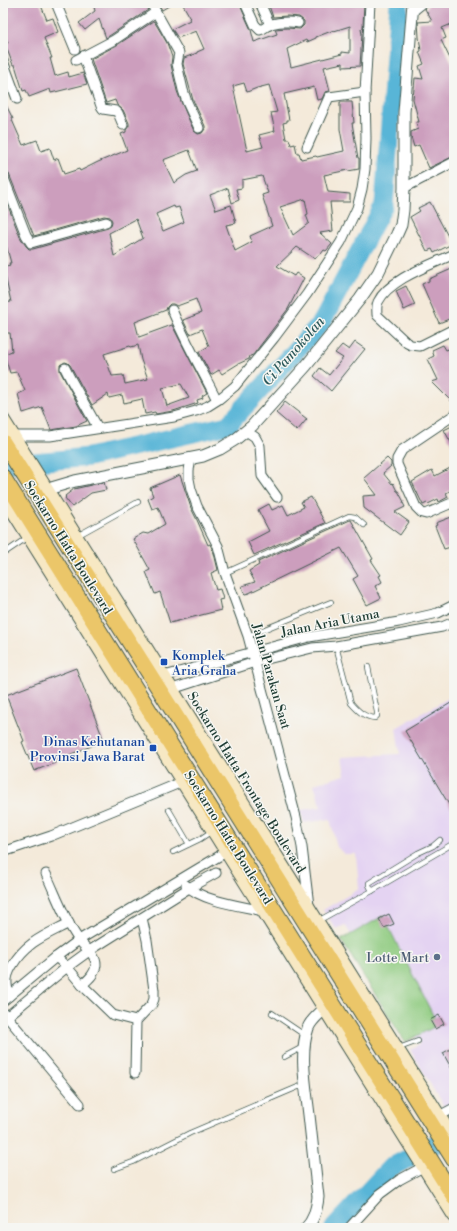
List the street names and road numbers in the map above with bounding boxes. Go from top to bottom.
street label: Soekarno Hatta Boulevard [20,478,116,618]
street label: Jalan Aria Utama [279,606,381,641]
street label: Jalan Parakan Saat [248,621,294,731]
street label: Soekarno Hatta Frontage Boulevard [184,689,309,877]
street label: Soekarno Hatta Boulevard [180,768,276,908]

